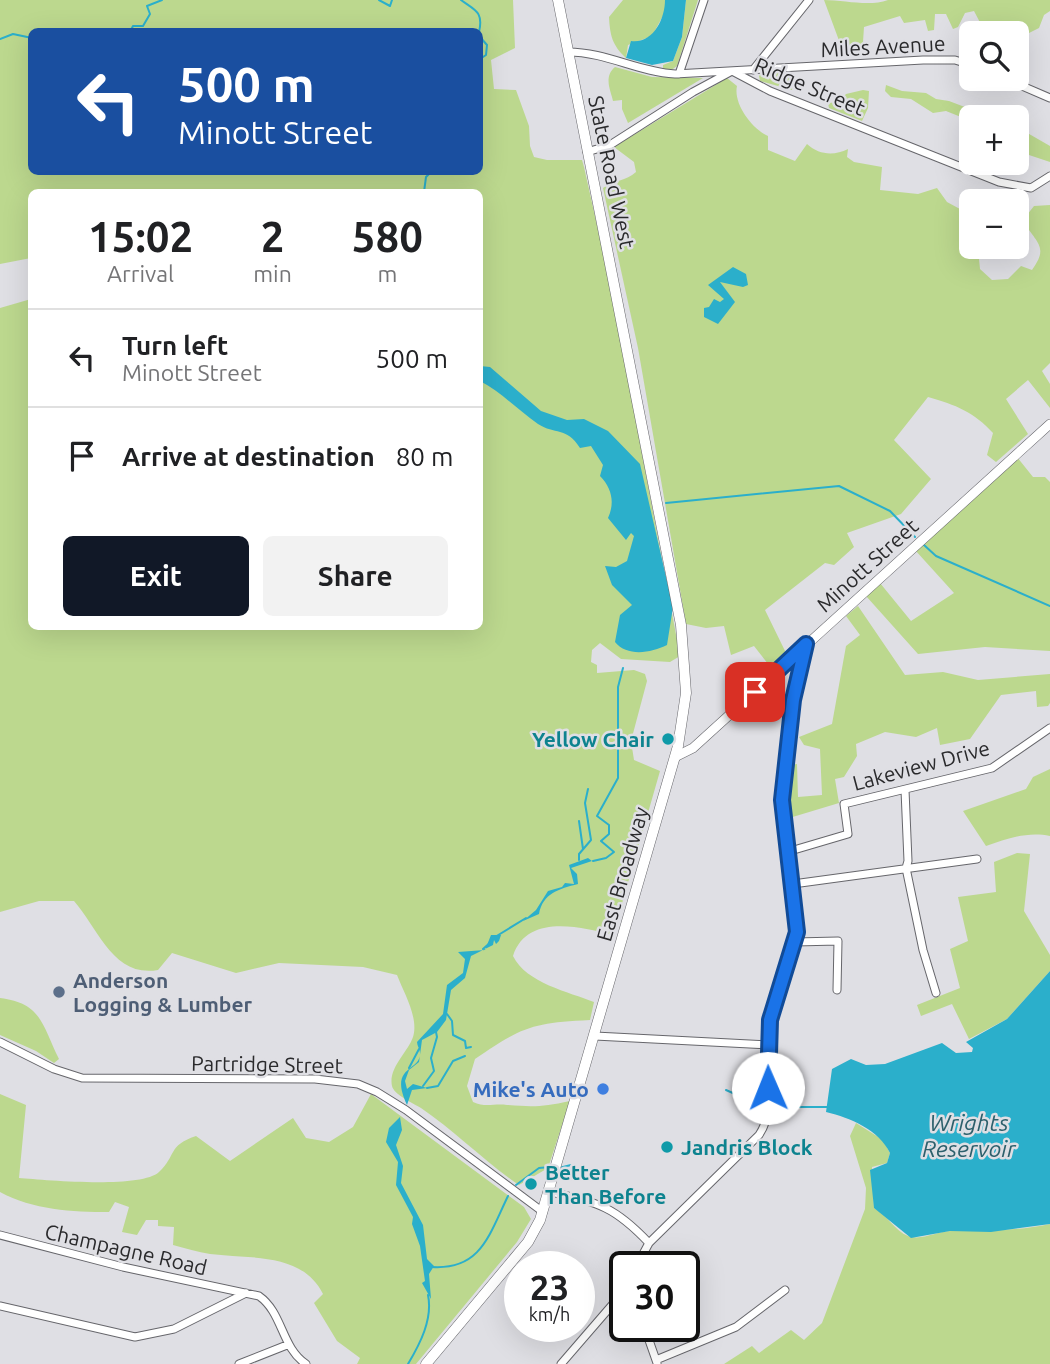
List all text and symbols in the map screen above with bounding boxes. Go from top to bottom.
map controls [959,21,1029,259]
button: search [959,21,1029,91]
street label: Miles Avenue [820,31,946,61]
street label: Ridge Street [751,52,869,120]
icon: left [63,56,154,147]
text: 500 m [178,56,315,111]
street label: State Road West [584,93,640,251]
button: + [959,105,1029,175]
text: Minott Street [178,114,372,150]
button: − [959,189,1029,259]
text: 15:02 [88,213,193,260]
text: 2 [261,213,284,260]
text: 580 [352,213,423,260]
text: Arrival [107,261,174,286]
text: min [253,261,292,286]
text: m [377,261,397,286]
text: Turn left [122,331,228,360]
icon: left [63,339,101,377]
text: 500 m [376,344,448,373]
text: Minott Street [122,360,262,385]
icon: arrive [63,437,101,475]
text: Arrive at destination [122,442,375,471]
text: 80 m [396,442,453,471]
street label: Minott Street [812,513,922,617]
button: Exit [63,536,249,616]
button: Share [263,536,448,616]
pin [725,662,785,722]
icon: arrive [736,673,774,711]
place label: Yellow Chair [532,727,654,751]
marker: Yellow Chair [660,731,676,747]
street label: Lakeview Drive [850,735,992,795]
street label: East Broadway [591,804,653,944]
place label: Anderson Logging & Lumber [73,968,253,1016]
marker: Anderson Logging & Lumber [51,984,67,1000]
street label: Partridge Street [191,1051,343,1077]
position arrow [731,1051,805,1125]
place label: Mike's Auto [473,1077,589,1101]
marker: Mike's Auto [595,1081,611,1097]
water label: Wrights Reservoir [922,1110,1017,1161]
place label: Jandris Block [681,1135,813,1159]
marker: Jandris Block [659,1139,675,1155]
place label: Better Than Before [545,1160,666,1208]
marker: Better Than Before [523,1176,539,1192]
street label: Champagne Road [43,1219,209,1279]
speed limit sign: 30 [609,1251,700,1342]
text: 23 [530,1267,569,1307]
text: km/h [529,1304,570,1324]

